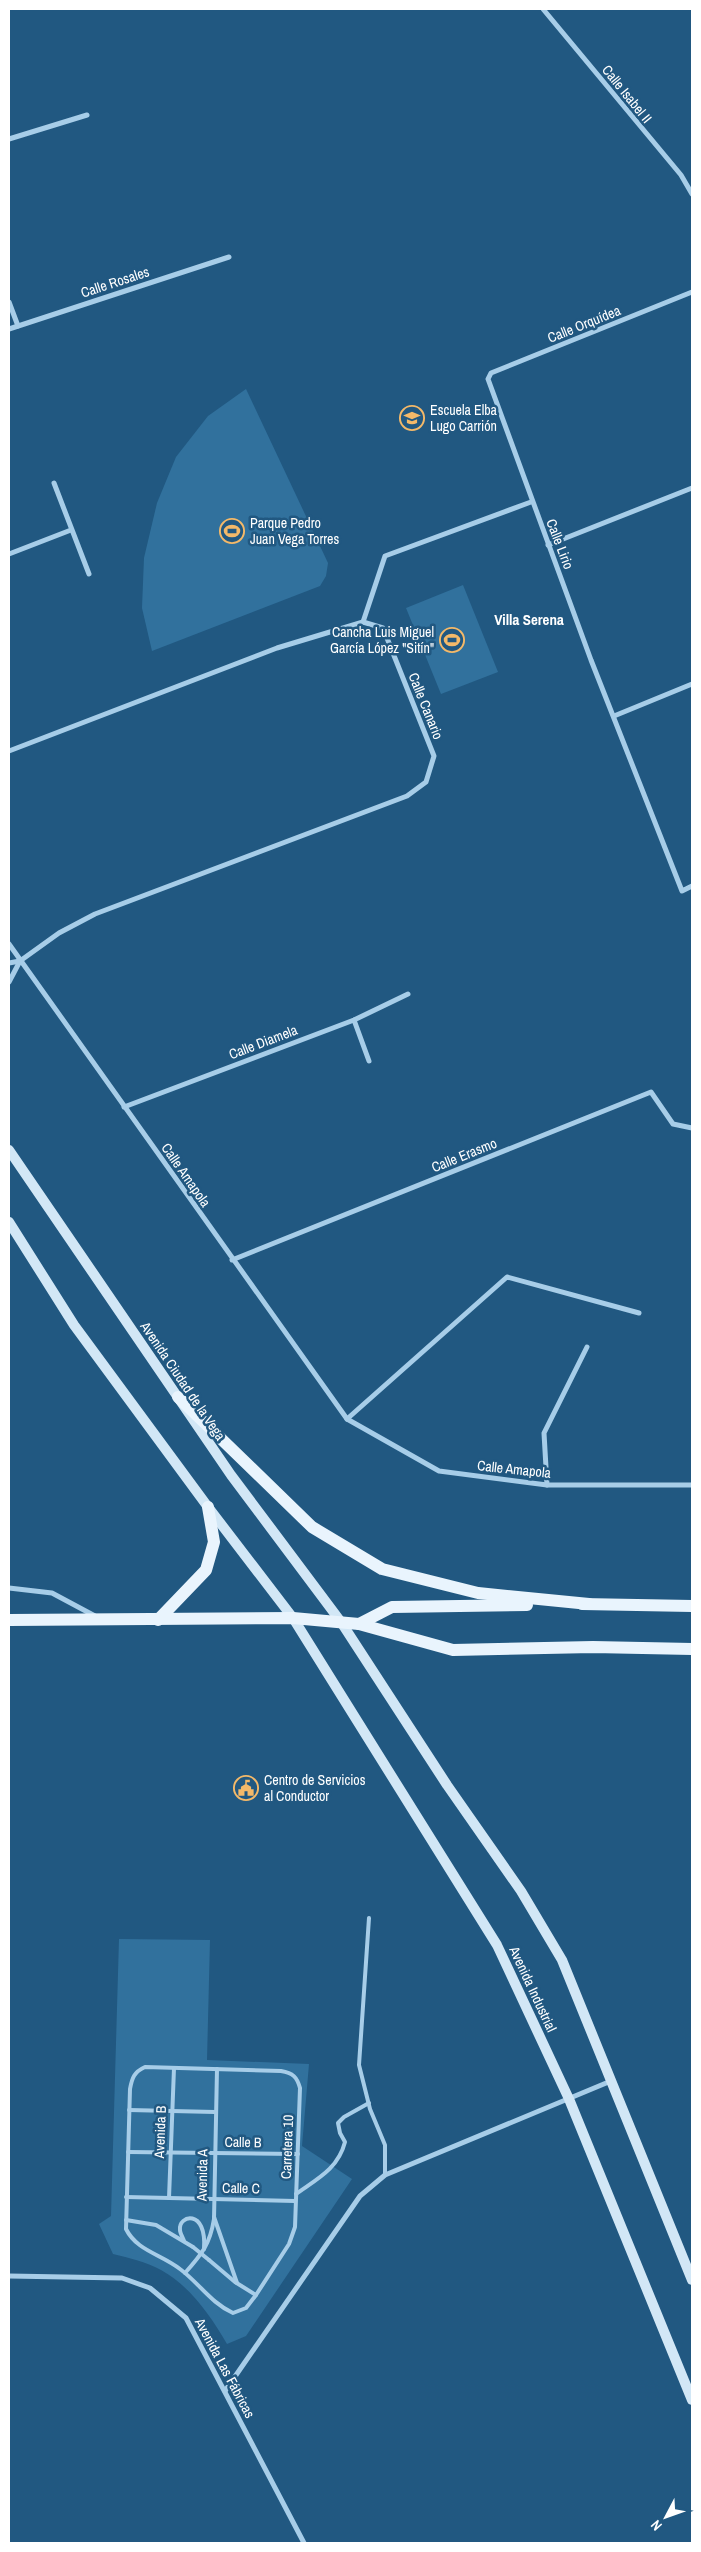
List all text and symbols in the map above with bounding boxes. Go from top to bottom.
street label: Calle Isabel II [598,61,656,127]
street label: Calle Rosales [79,262,152,302]
street label: Calle Orquídea [545,301,624,347]
place label: Escuela Elba Lugo Carrión [430,401,498,435]
school or university icon: Escuela Elba Lugo Carrión [399,405,425,431]
place label: Parque Pedro Juan Vega Torres [250,514,339,548]
street label: Calle Lirio [542,516,578,572]
sports icon: Parque Pedro Juan Vega Torres [219,518,245,544]
district label: Villa Serena [494,609,564,630]
place label: Cancha Luis Miguel García López "Sitín" [330,623,434,657]
sports icon: Cancha Luis Miguel García López "Sitín" [439,627,465,653]
street label: Calle Canario [405,670,447,742]
street label: Calle Diamela [226,1020,300,1063]
street label: Calle Erasmo [429,1134,499,1176]
street label: Calle Amapola [157,1140,215,1211]
street label: Avenida Ciudad de la Vega [136,1317,230,1444]
street label: Calle Amapola [476,1456,552,1482]
place label: Centro de Servicios al Conductor [264,1771,366,1805]
public building icon: Centro de Servicios al Conductor [233,1775,259,1801]
street label: Avenida Industrial [505,1942,561,2035]
street label: Avenida B [150,2105,170,2160]
street label: Carretera 10 [277,2114,297,2180]
street label: Calle B [224,2133,262,2151]
street label: Avenida A [193,2148,211,2202]
street label: Calle C [222,2179,260,2197]
street label: Avenida Las Fábricas [191,2314,259,2421]
north arrow [641,2492,691,2542]
text: N [647,2516,666,2535]

